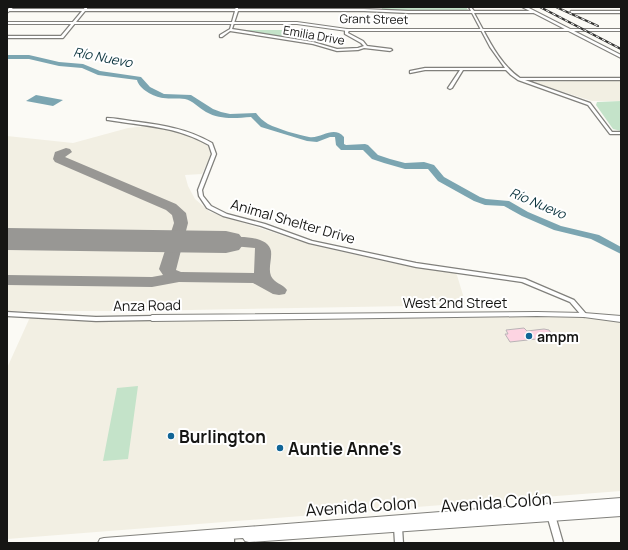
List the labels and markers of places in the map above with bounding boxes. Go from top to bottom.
place label: ampm [537,327,579,346]
marker: ampm [524,331,534,341]
place label: Burlington [179,425,266,448]
marker: Burlington [166,431,176,441]
place label: Auntie Anne's [288,437,401,460]
marker: Auntie Anne's [275,443,285,453]

